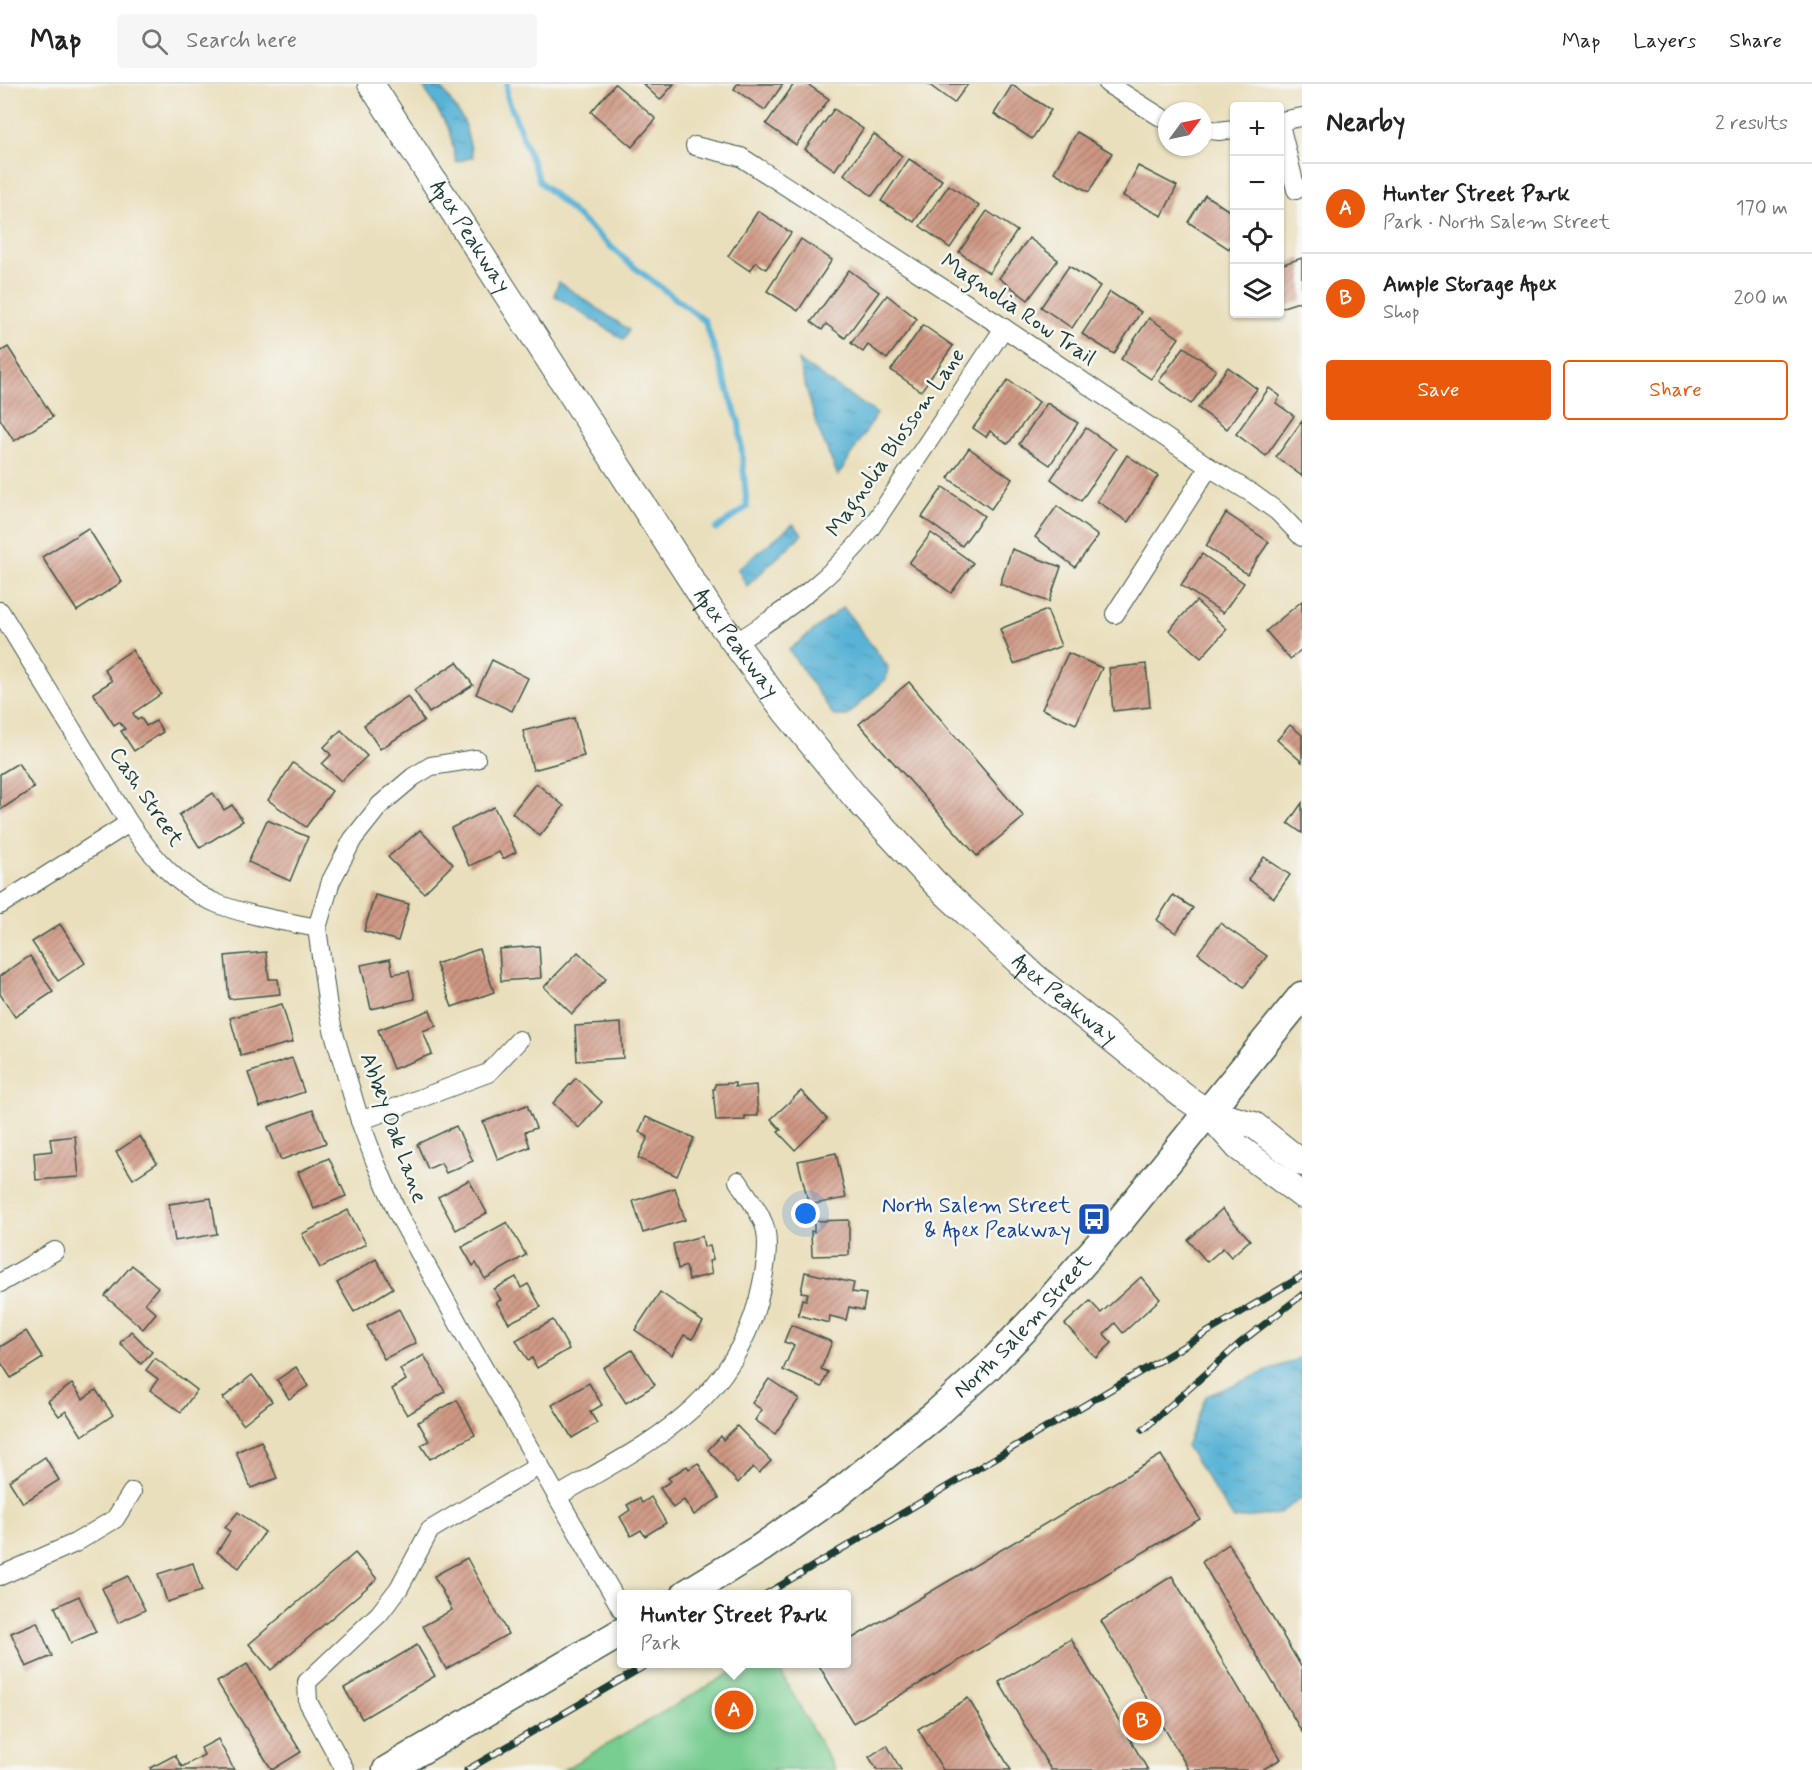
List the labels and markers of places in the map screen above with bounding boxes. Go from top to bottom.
place label: North Salem Street & Apex Peakway [882,1192,1071,1247]
bus stop icon: North Salem Street & Apex Peakway [1076,1201,1112,1237]
pin: A [714,1688,754,1732]
pin: B [1122,1698,1162,1744]

